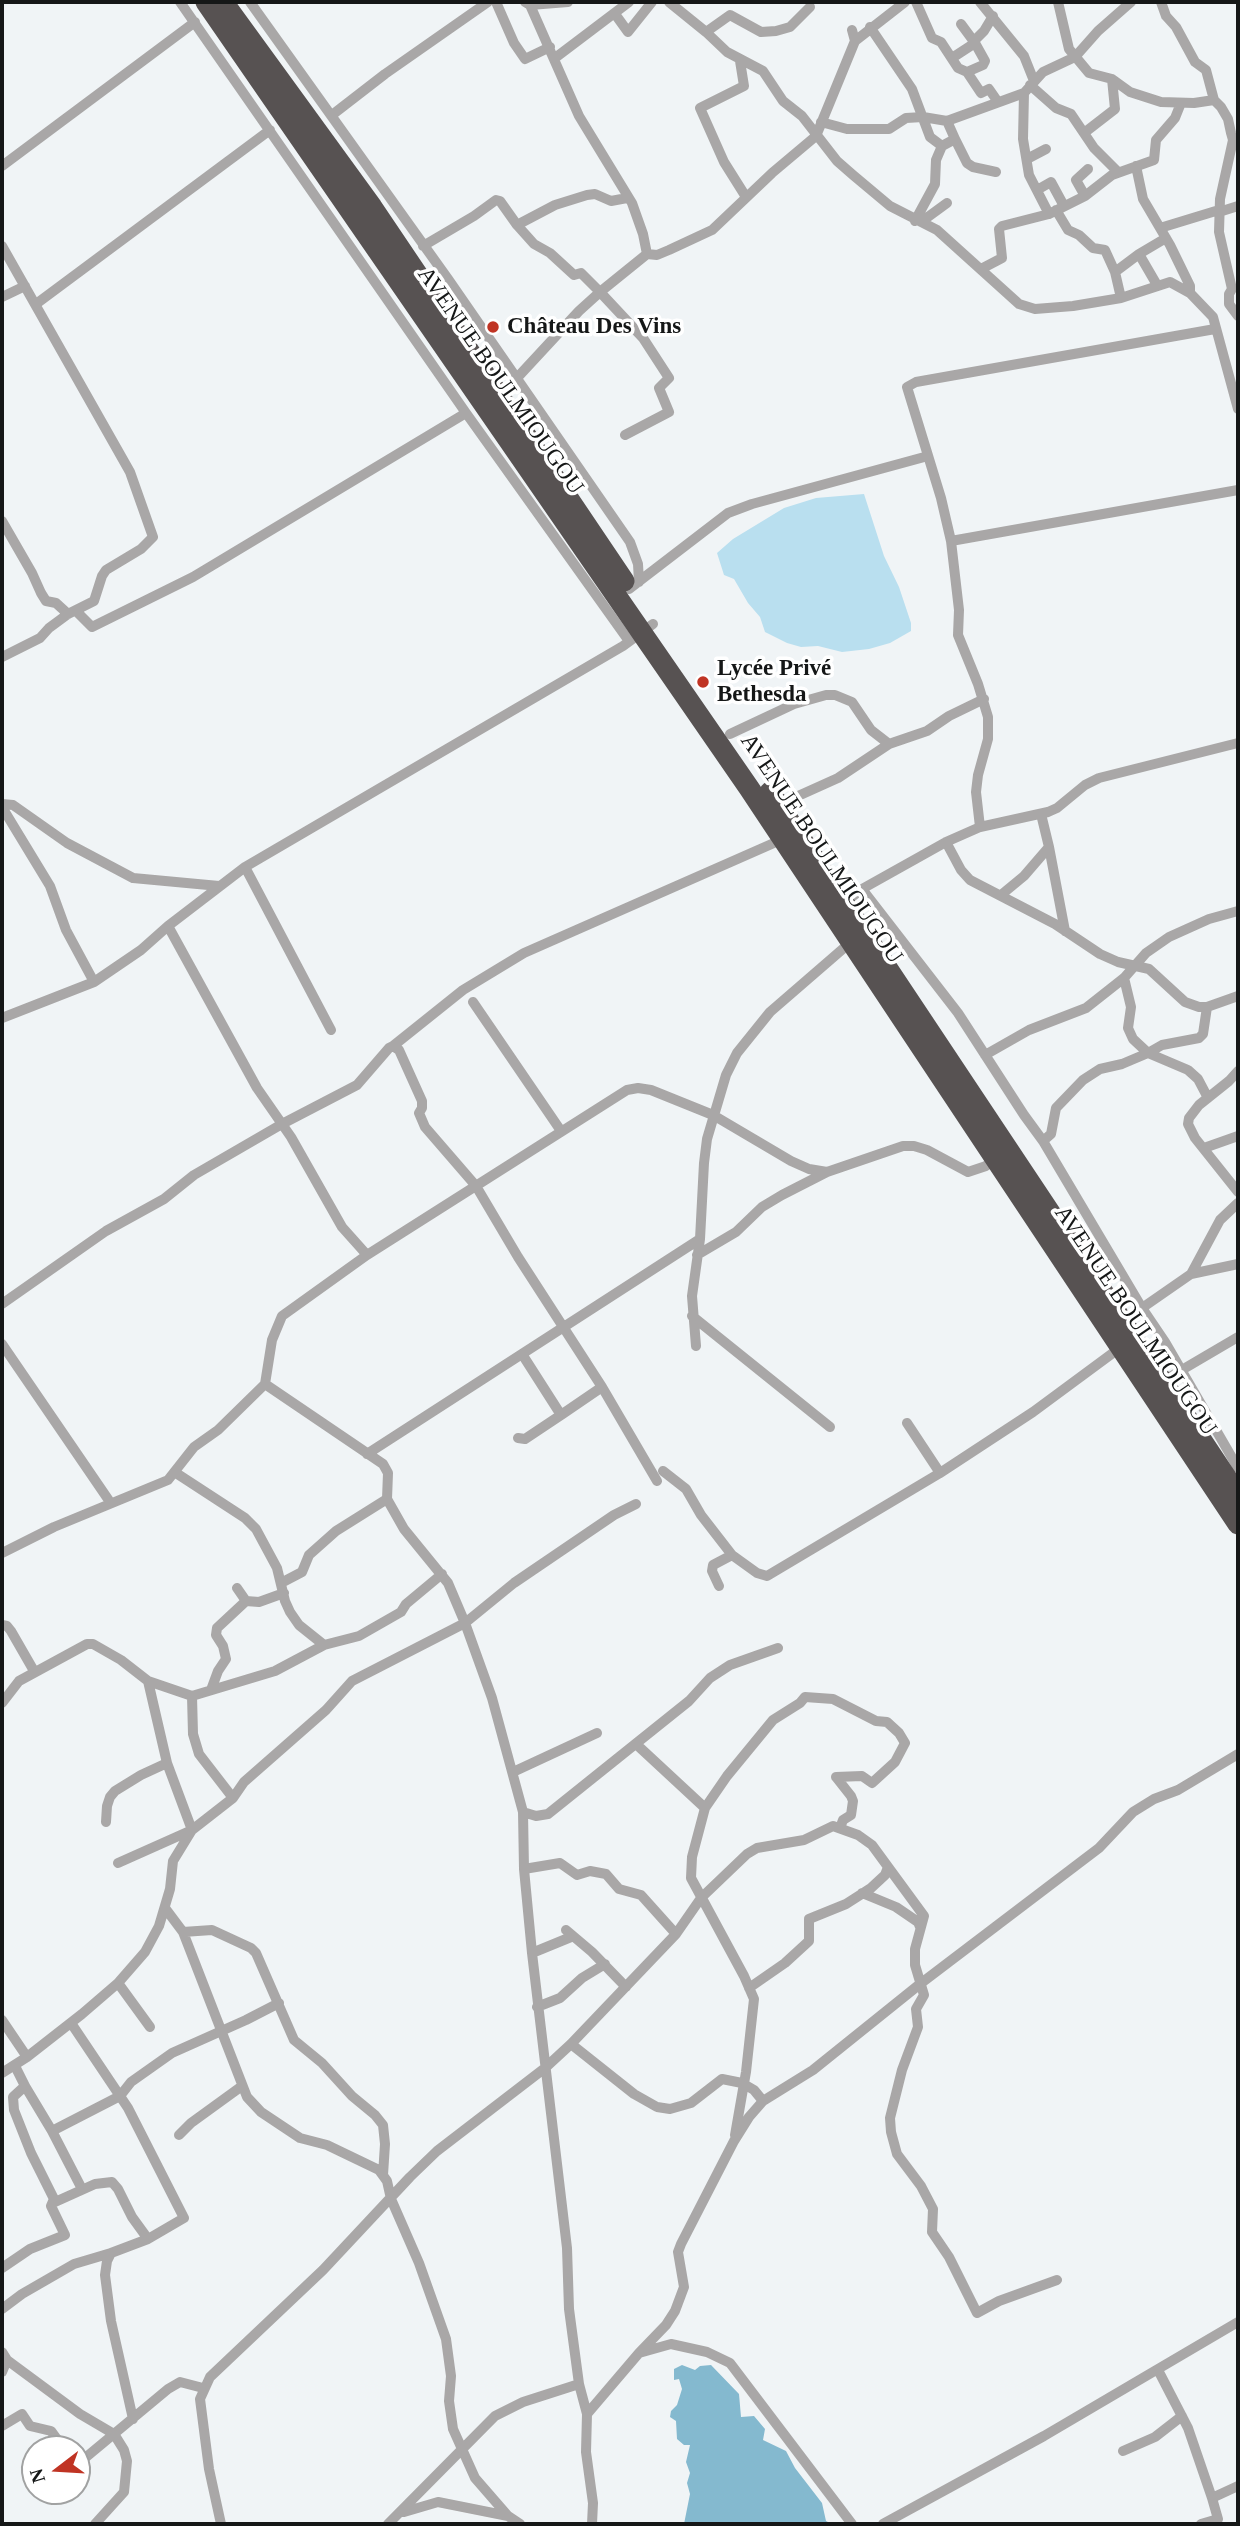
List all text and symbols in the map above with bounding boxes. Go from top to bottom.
street label: AVENUE BOULMIOUGOU [411,262,589,500]
place label: Château Des Vins [507,313,681,341]
marker: Château Des Vins [485,319,501,335]
place label: Lycée Privé Bethesda [717,655,831,709]
marker: Lycée Privé Bethesda [695,674,711,690]
street label: AVENUE BOULMIOUGOU [734,729,908,969]
street label: AVENUE BOULMIOUGOU [1048,1201,1222,1441]
north arrow [21,2435,91,2505]
text: N [25,2466,49,2485]

